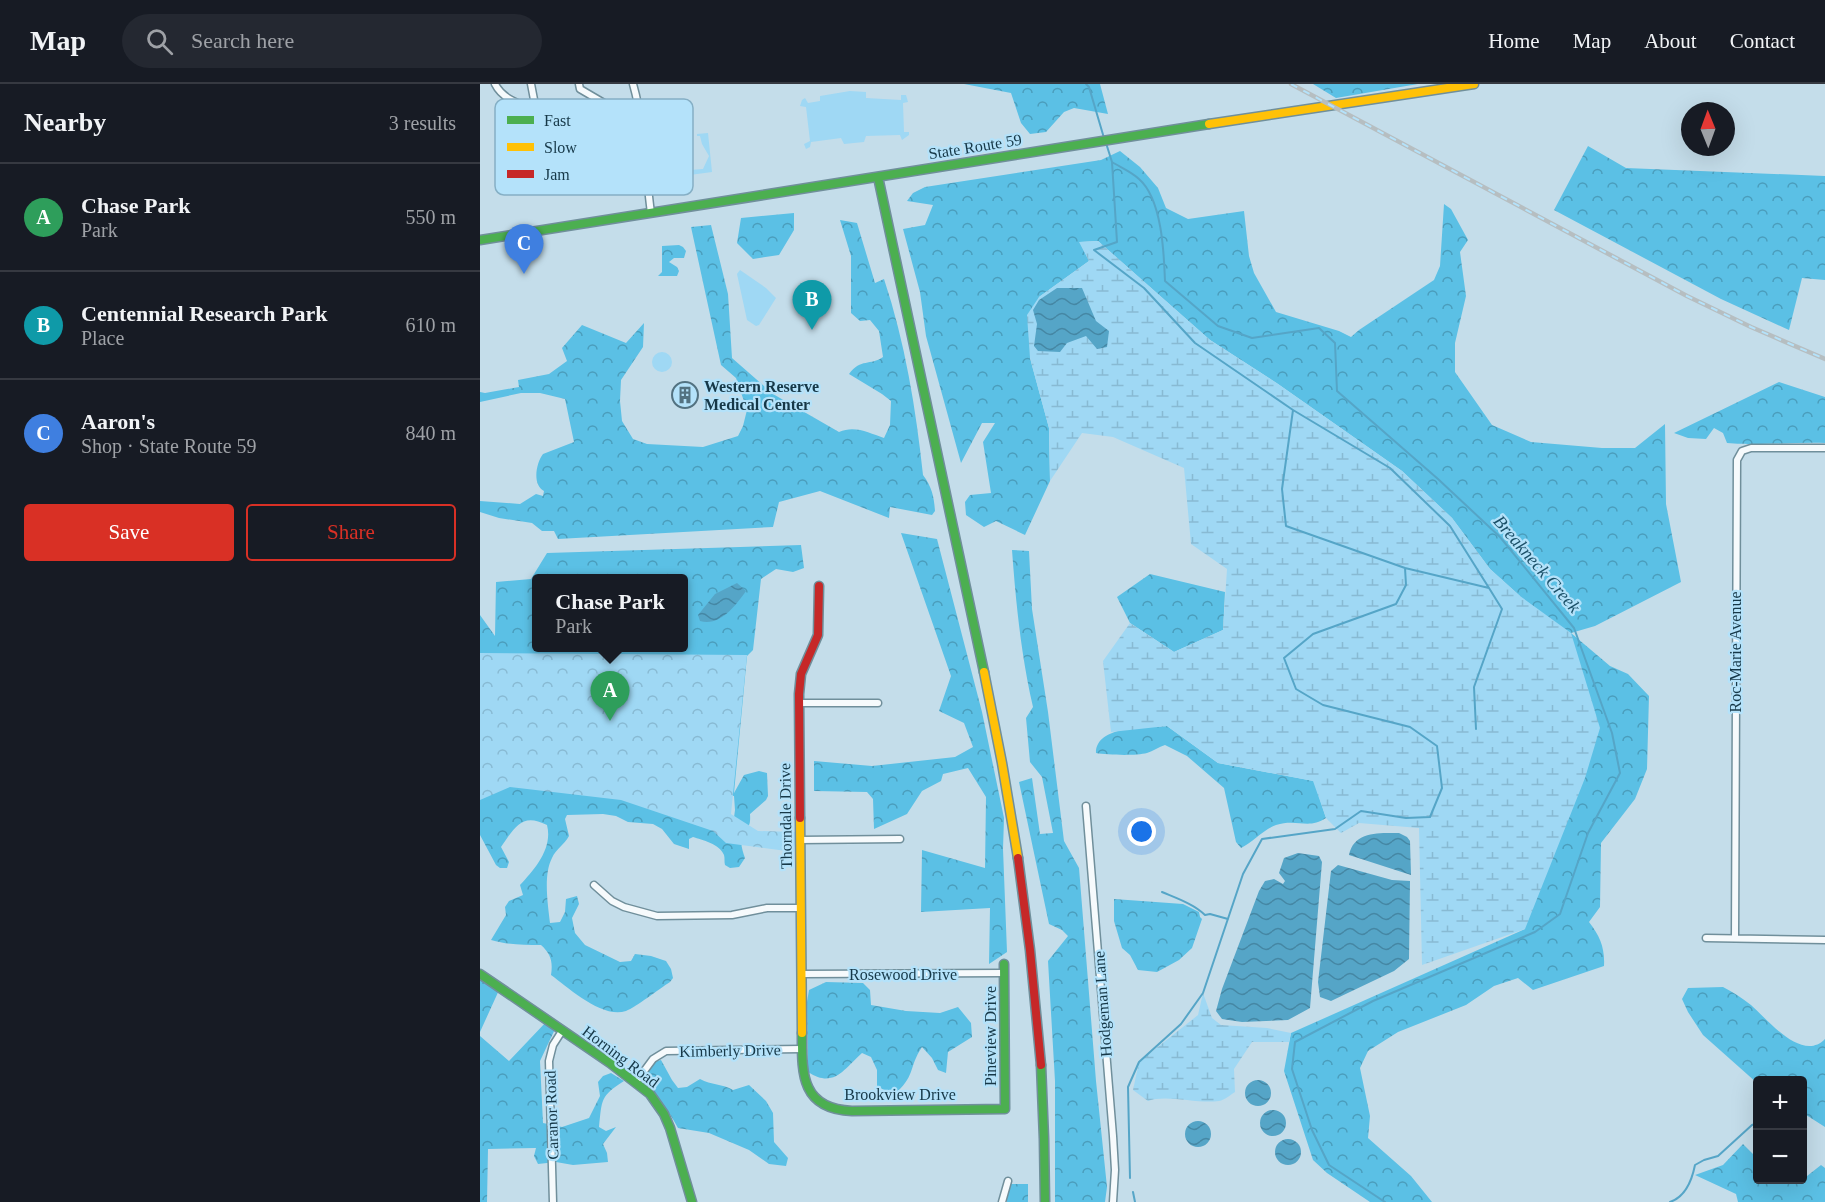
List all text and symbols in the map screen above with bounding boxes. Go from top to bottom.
search box [122,14,542,68]
text: Map [30,25,86,56]
icon: search [143,25,176,58]
text: Search here [191,28,294,53]
text: Home [1488,29,1540,53]
text: Map [1573,29,1611,53]
text: About [1644,29,1697,53]
text: Contact [1730,29,1795,53]
legend [495,99,693,195]
north arrow [1681,102,1735,156]
text: Nearby [24,108,106,137]
text: 3 results [389,112,456,134]
text: Fast [544,112,571,129]
street label: State Route 59 [927,131,1023,162]
text: Slow [544,139,577,156]
text: Jam [544,166,570,183]
text: Chase Park [81,193,190,218]
text: A [36,206,51,228]
text: 550 m [405,206,456,228]
text: Park [81,219,118,241]
pin: C [504,224,543,274]
pin: B [792,280,832,330]
text: Centennial Research Park [81,301,327,326]
text: B [37,314,50,336]
text: 610 m [405,314,456,336]
text: Place [81,327,124,349]
place label: Western Reserve Medical Center [704,378,819,413]
building icon: Western Reserve Medical Center [670,380,700,410]
text: Aaron's [81,409,155,434]
text: C [36,422,51,444]
text: 840 m [405,422,456,444]
text: Shop · State Route 59 [81,435,257,457]
button: Save [24,504,234,561]
button: Share [246,504,456,561]
water label: Breakneck Creek [1489,511,1585,617]
popup [532,574,688,652]
text: Chase Park [555,589,665,614]
street label: Roc-Marie Avenue [1727,592,1744,713]
text: Park [555,615,592,637]
pin: A [590,672,630,721]
street label: Thorndale Drive [776,763,795,869]
your location [1127,817,1156,846]
street label: Hodgeman Lane [1090,950,1116,1058]
street label: Rosewood Drive [849,966,957,983]
street label: Pineview Drive [982,986,999,1086]
street label: Horning Road [579,1022,662,1091]
street label: Kimberly Drive [679,1041,781,1061]
street label: Caranor Road [541,1070,562,1160]
map controls [1753,1076,1807,1184]
button: + [1753,1076,1807,1130]
street label: Brookview Drive [844,1086,956,1103]
button: − [1753,1130,1807,1184]

